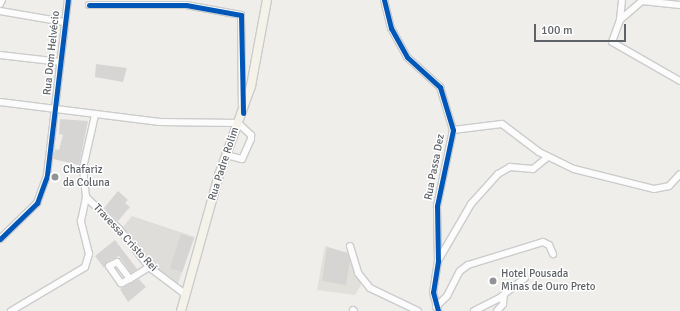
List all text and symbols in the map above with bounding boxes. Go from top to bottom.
street label: Rua Dom Helvécio [41,10,63,96]
scale bar [536,16,628,42]
text: 100 m [541,23,573,38]
street label: Rua Padre Rolim [206,126,242,202]
street label: Rua Passa Dez [422,133,448,201]
place label: Chafariz da Coluna [63,164,110,190]
marker: Chafariz da Coluna [50,172,60,182]
street label: Travessa Cristo Rei [90,201,160,275]
place label: Hotel Pousada Minas de Ouro Preto [501,268,596,294]
marker: Hotel Pousada Minas de Ouro Preto [488,276,498,286]

